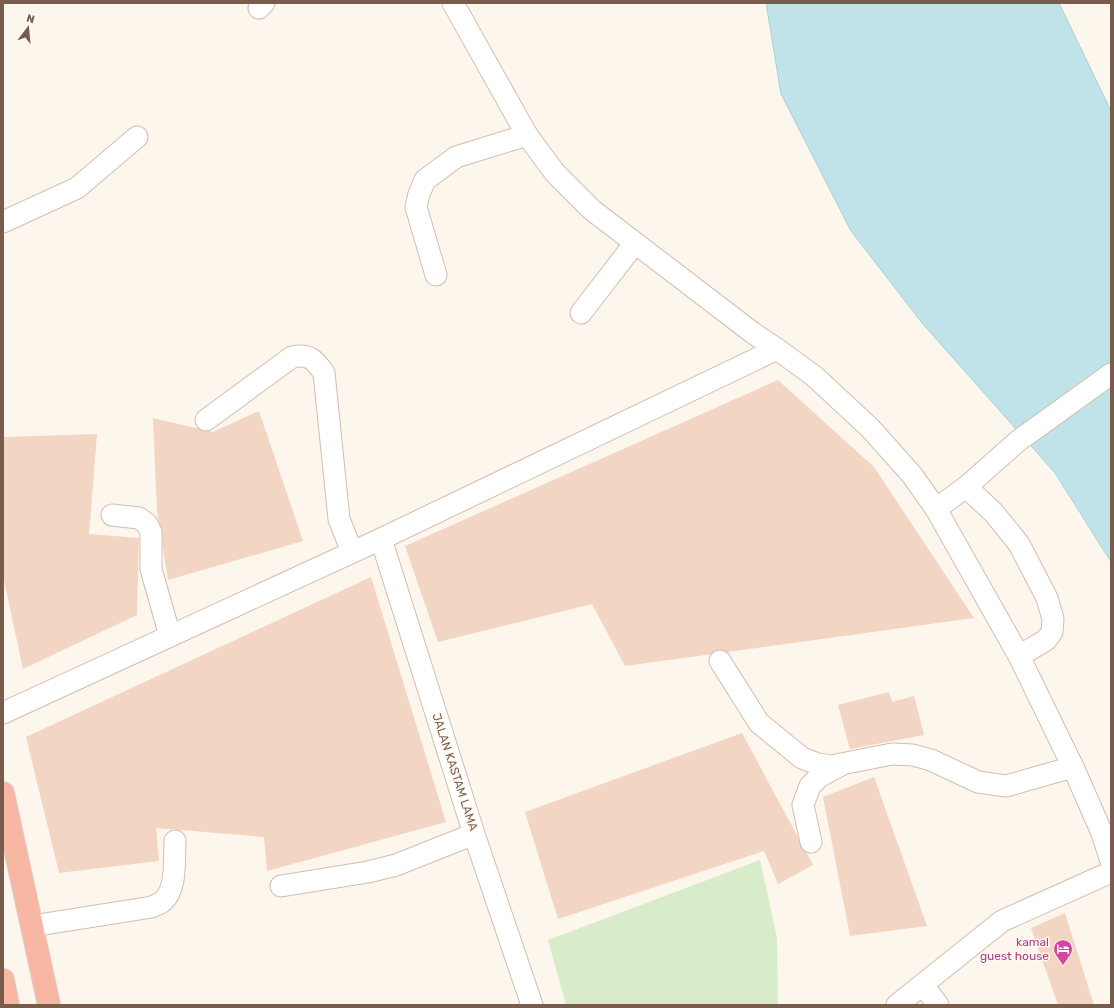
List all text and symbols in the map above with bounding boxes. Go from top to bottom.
north arrow [8,8,48,48]
text: N [25,12,36,26]
street label: JALAN KASTAM LAMA [429,711,481,833]
place label: kamal guest house [980,935,1049,963]
hotel icon: kamal guest house [1052,938,1074,966]

